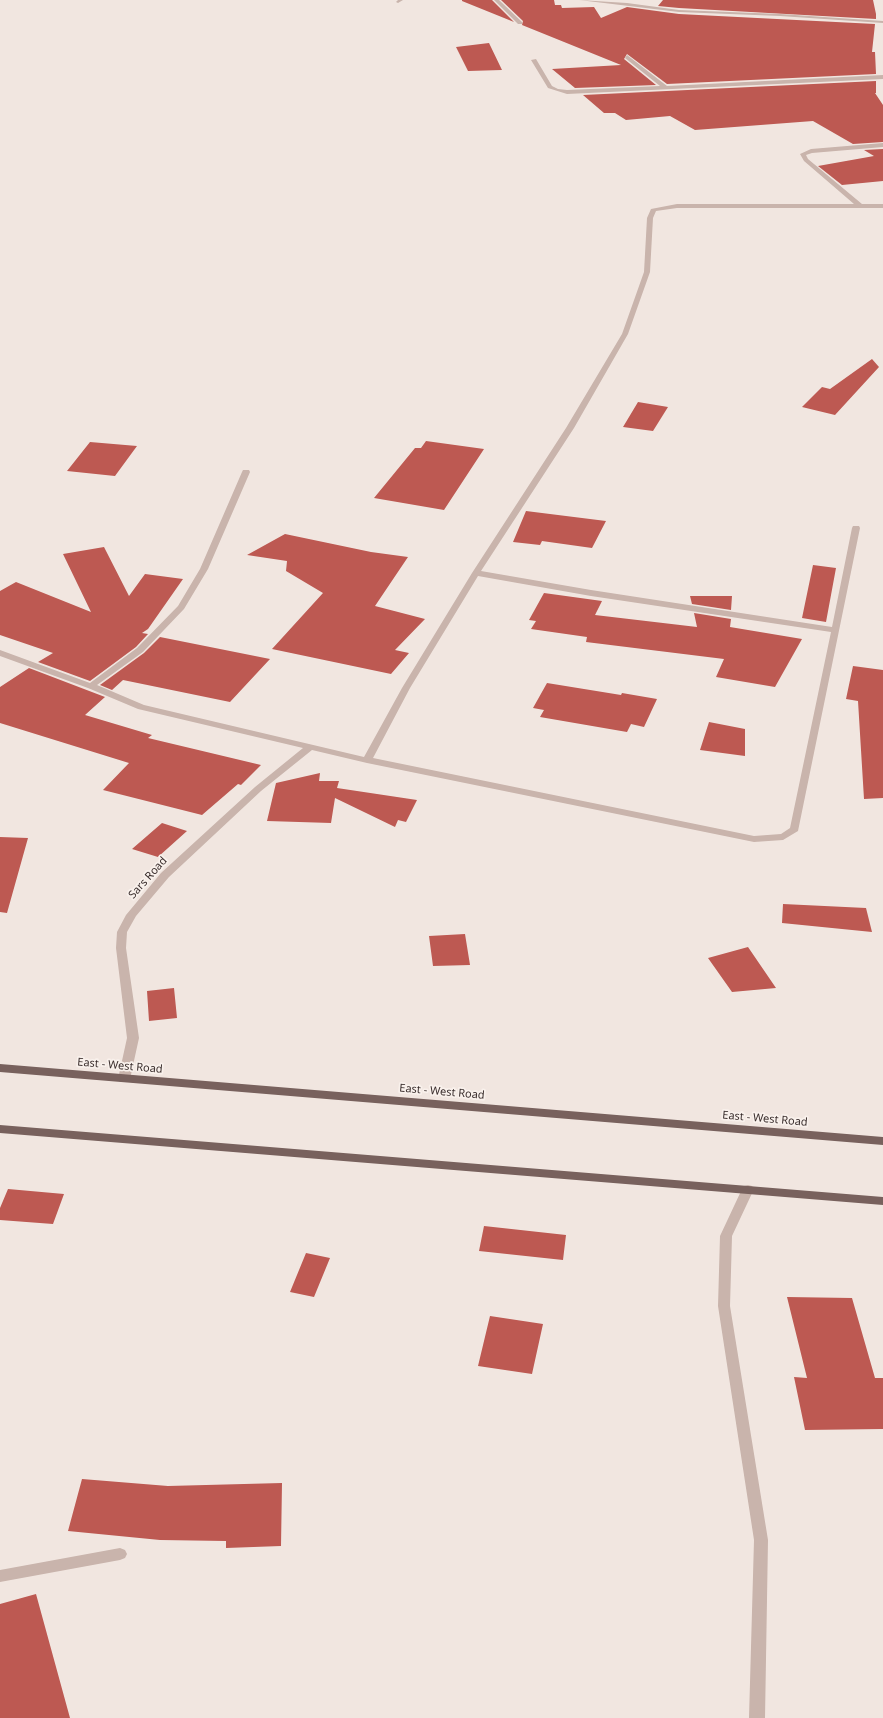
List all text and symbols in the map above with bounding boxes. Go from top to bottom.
street label: Sars Road [126,855,170,901]
street label: East - West Road [77,1056,163,1076]
street label: East - West Road [399,1082,485,1102]
street label: East - West Road [722,1109,808,1129]

